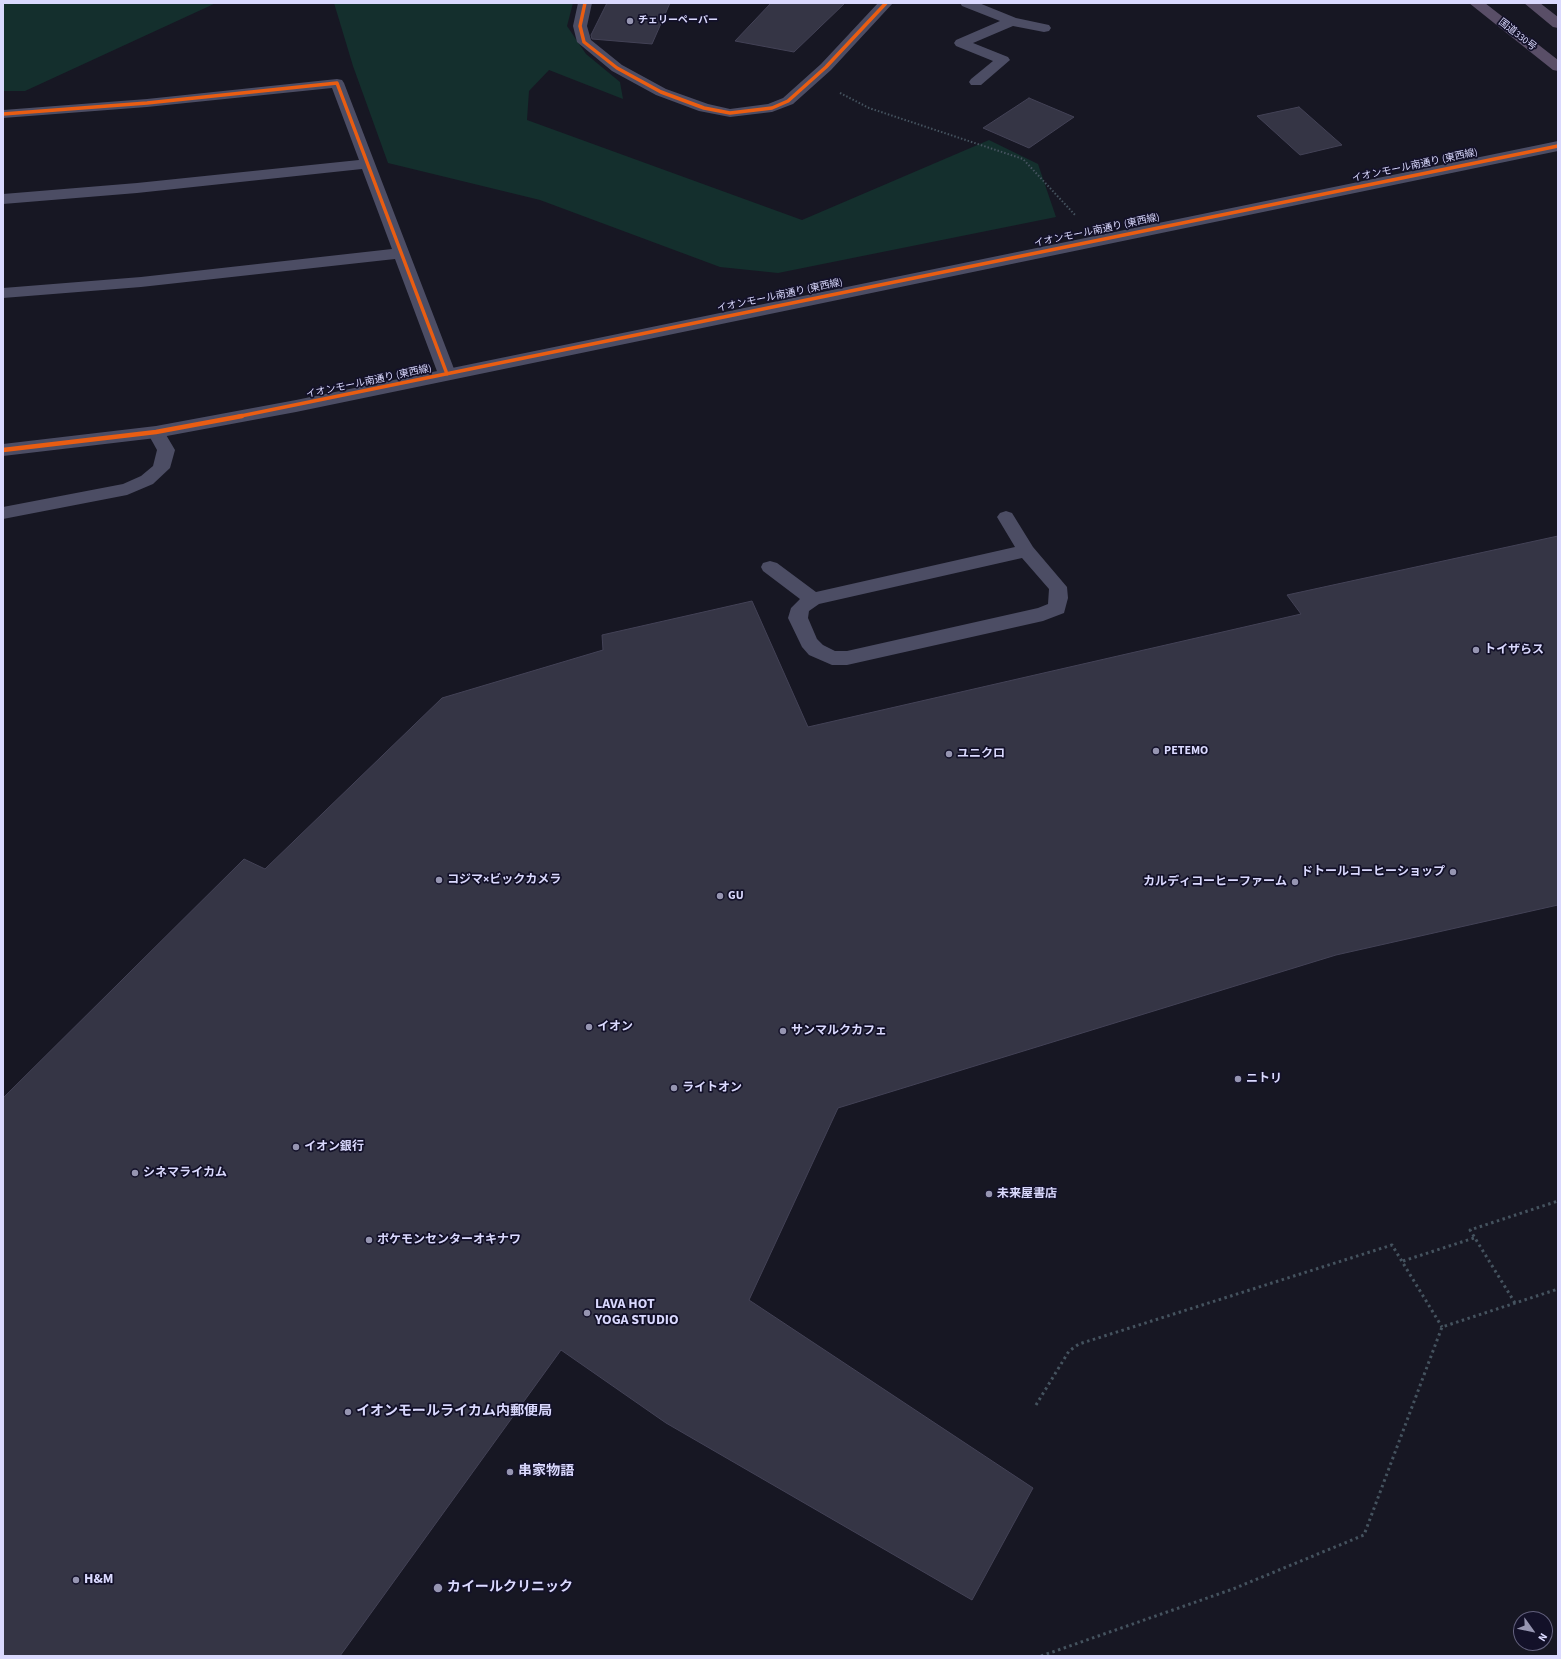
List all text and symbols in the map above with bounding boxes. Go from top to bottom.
place label: チェリーペーパー [638,15,718,27]
marker: チェリーペーパー [625,16,635,26]
street label: 国道330号 [1496,16,1538,54]
street label: イオンモール南通り (東西線) [1351,147,1479,185]
street label: イオンモール南通り (東西線) [1033,212,1161,250]
street label: イオンモール南通り (東西線) [716,277,844,315]
street label: イオンモール南通り (東西線) [305,363,433,401]
place label: トイザらス [1484,643,1544,657]
marker: トイザらス [1471,645,1481,655]
place label: PETEMO [1164,744,1208,758]
marker: PETEMO [1151,746,1161,756]
place label: ユニクロ [957,747,1005,761]
marker: ユニクロ [944,749,954,759]
place label: ドトールコーヒーショップ [1301,865,1445,879]
marker: ドトールコーヒーショップ [1448,867,1458,877]
place label: コジマ×ビックカメラ [447,873,561,887]
marker: コジマ×ビックカメラ [434,875,444,885]
place label: カルディコーヒーファーム [1143,875,1287,889]
marker: カルディコーヒーファーム [1290,877,1300,887]
place label: GU [728,889,744,903]
marker: GU [715,891,725,901]
place label: イオン [597,1020,633,1034]
marker: イオン [584,1022,594,1032]
place label: サンマルクカフェ [791,1024,887,1038]
marker: サンマルクカフェ [778,1026,788,1036]
place label: ニトリ [1246,1072,1282,1086]
marker: ニトリ [1233,1074,1243,1084]
place label: ライトオン [682,1081,742,1095]
marker: ライトオン [669,1083,679,1093]
place label: イオン銀行 [304,1140,364,1154]
marker: イオン銀行 [291,1142,301,1152]
place label: シネマライカム [143,1166,227,1180]
marker: シネマライカム [130,1168,140,1178]
place label: 未来屋書店 [997,1187,1057,1201]
marker: 未来屋書店 [984,1189,994,1199]
place label: ポケモンセンターオキナワ [377,1233,521,1247]
marker: ポケモンセンターオキナワ [364,1235,374,1245]
place label: LAVA HOT YOGA STUDIO [595,1297,679,1330]
marker: LAVA HOT YOGA STUDIO [582,1308,592,1318]
place label: イオンモールライカム内郵便局 [356,1404,552,1420]
marker: イオンモールライカム内郵便局 [343,1407,353,1417]
place label: 串家物語 [518,1464,574,1480]
marker: 串家物語 [505,1467,515,1477]
place label: H&M [84,1572,113,1588]
marker: H&M [71,1575,81,1585]
place label: カイールクリニック [447,1580,573,1596]
marker: カイールクリニック [432,1582,444,1594]
north arrow [1513,1611,1553,1651]
text: N [1534,1630,1551,1644]

